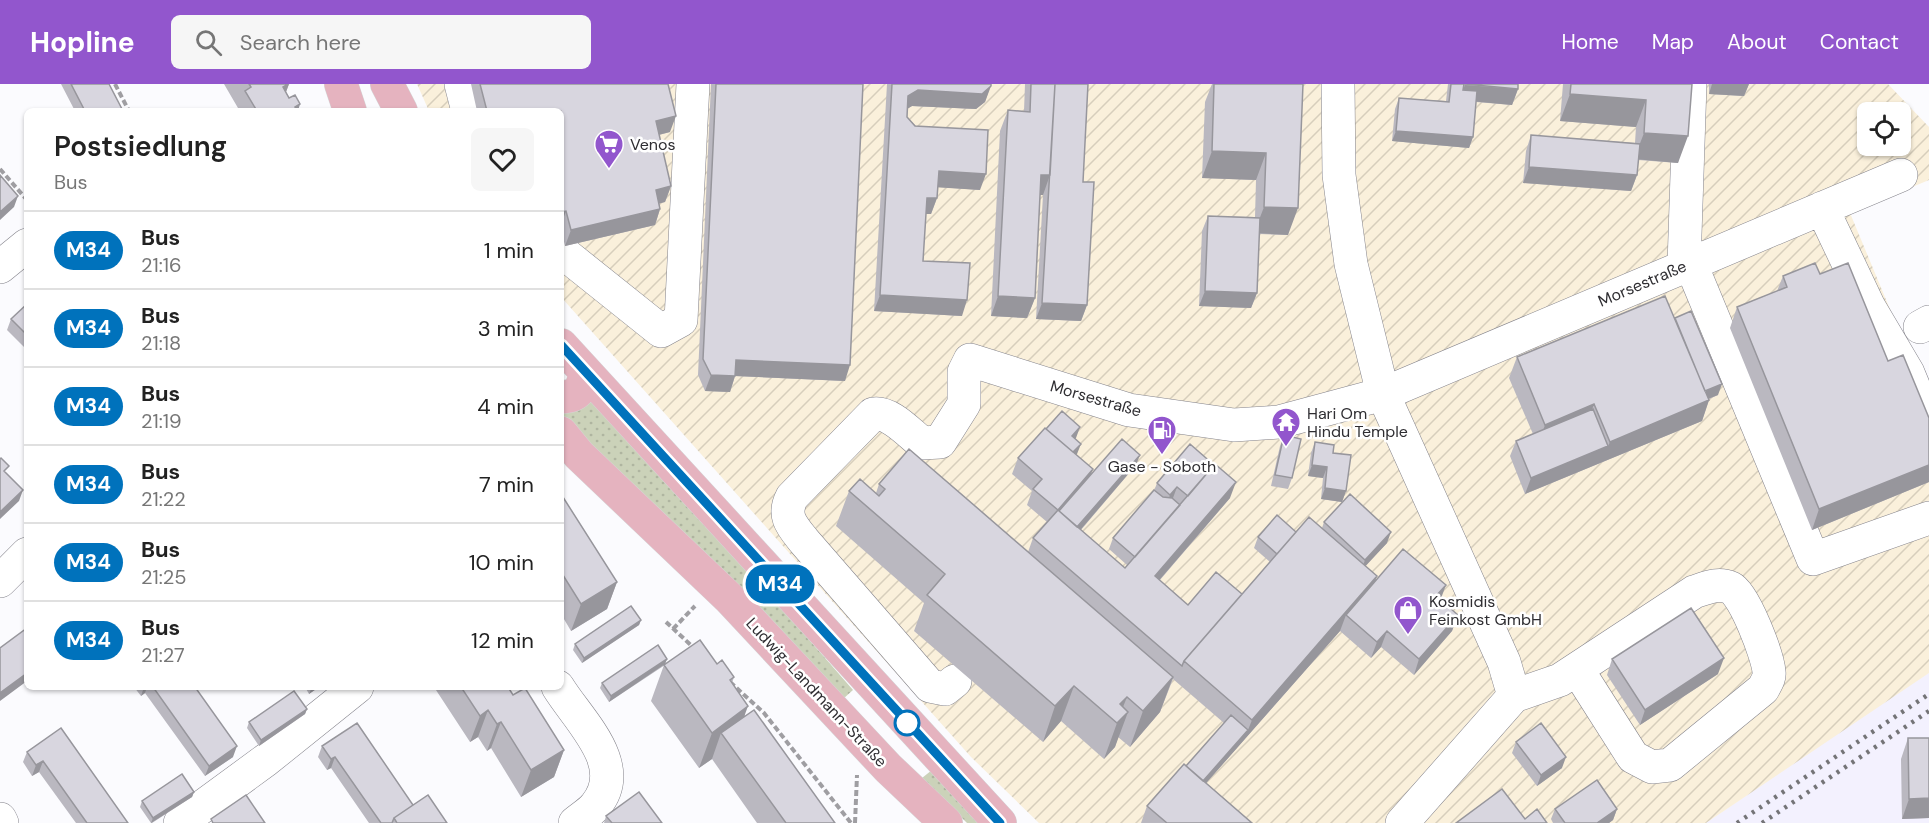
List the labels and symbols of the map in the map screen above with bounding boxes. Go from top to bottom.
supermarket icon: Venos [593,128,625,170]
place label: Venos [630,134,675,155]
street label: Morsestraße [1595,255,1690,311]
street label: Morsestraße [1048,375,1144,422]
place label: Hari Om Hindu Temple [1307,403,1408,442]
temple icon: Hari Om Hindu Temple [1270,406,1302,448]
fuel station icon: Gase - Soboth [1146,414,1178,456]
place label: Gase - Soboth [1108,456,1216,477]
line badge: M34 [746,564,814,604]
place label: Kosmidis Feinkost GmbH [1429,591,1542,630]
shop icon: Kosmidis Feinkost GmbH [1392,594,1424,636]
street label: Ludwig-Landmann-Straße [742,613,892,772]
unlabelled marker [894,710,920,736]

